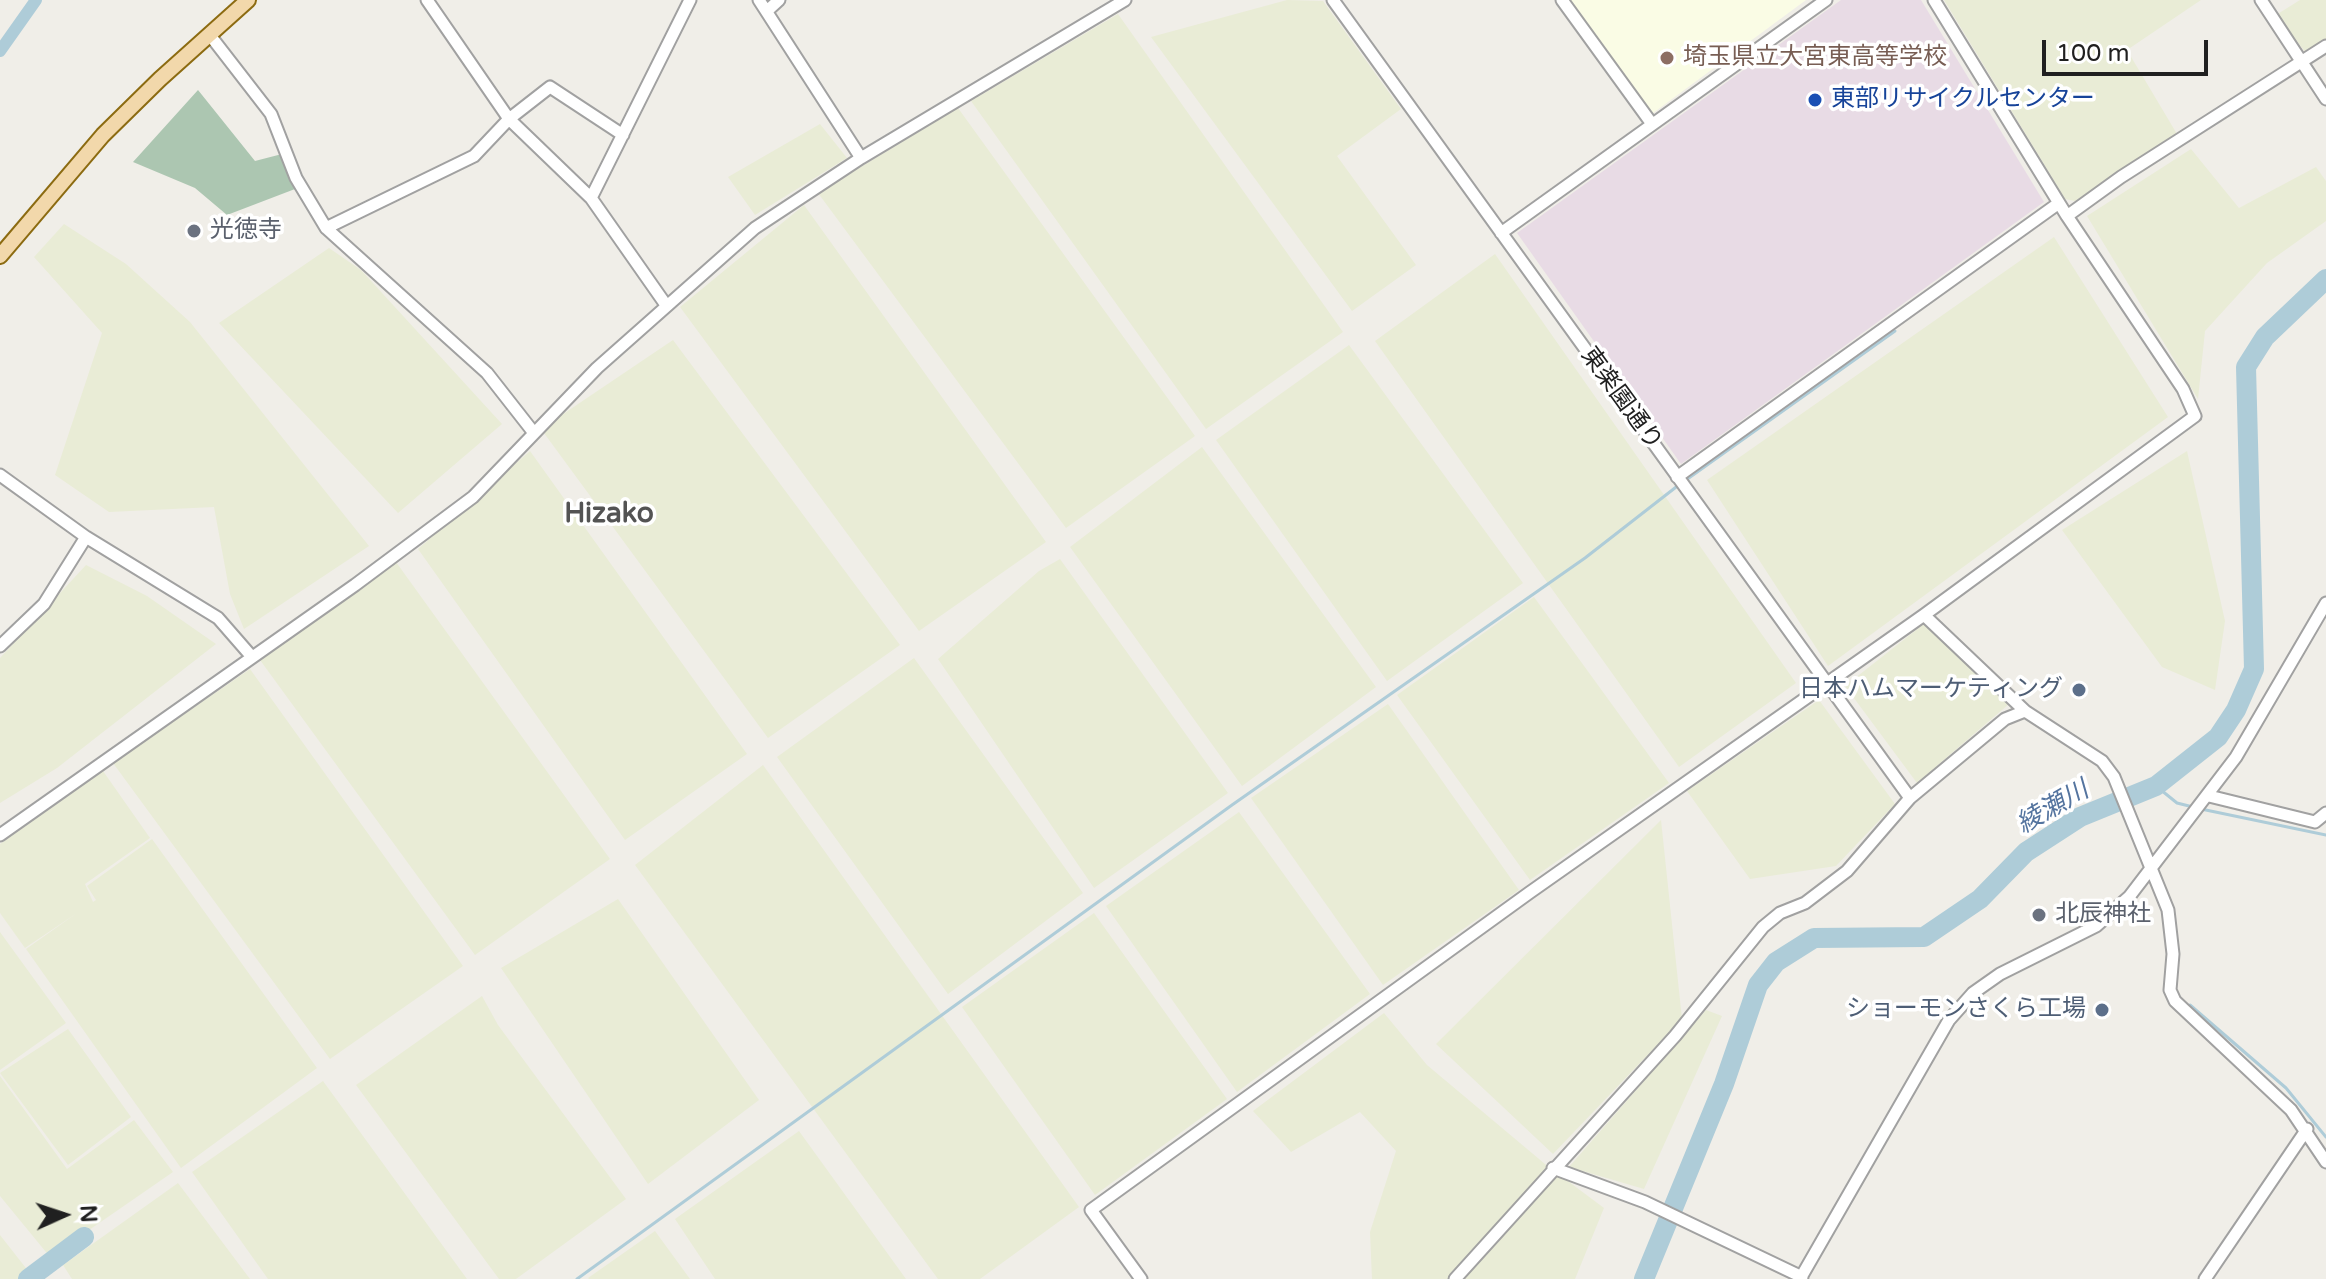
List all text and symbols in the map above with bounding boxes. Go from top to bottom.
scale bar [2046,24,2212,74]
text: 100 m [2056,39,2130,68]
place label: 埼玉県立大宮東高等学校 [1683,44,1947,72]
marker: 埼玉県立大宮東高等学校 [1658,49,1676,67]
place label: 東部リサイクルセンター [1831,86,2095,114]
marker: 東部リサイクルセンター [1806,91,1824,109]
place label: 光徳寺 [210,217,282,245]
marker: 光徳寺 [185,222,203,240]
street label: 東楽園通り [1574,342,1668,456]
district label: Hizako [564,498,654,532]
place label: 日本ハムマーケティング [1799,676,2063,704]
marker: 日本ハムマーケティング [2070,681,2088,699]
water label: 綾瀬川 [2011,775,2095,841]
place label: 北辰神社 [2055,901,2151,929]
marker: 北辰神社 [2030,906,2048,924]
place label: ショーモンさくら工場 [1846,996,2086,1024]
marker: ショーモンさくら工場 [2093,1001,2111,1019]
north arrow [24,1175,104,1255]
text: N [75,1204,101,1223]

